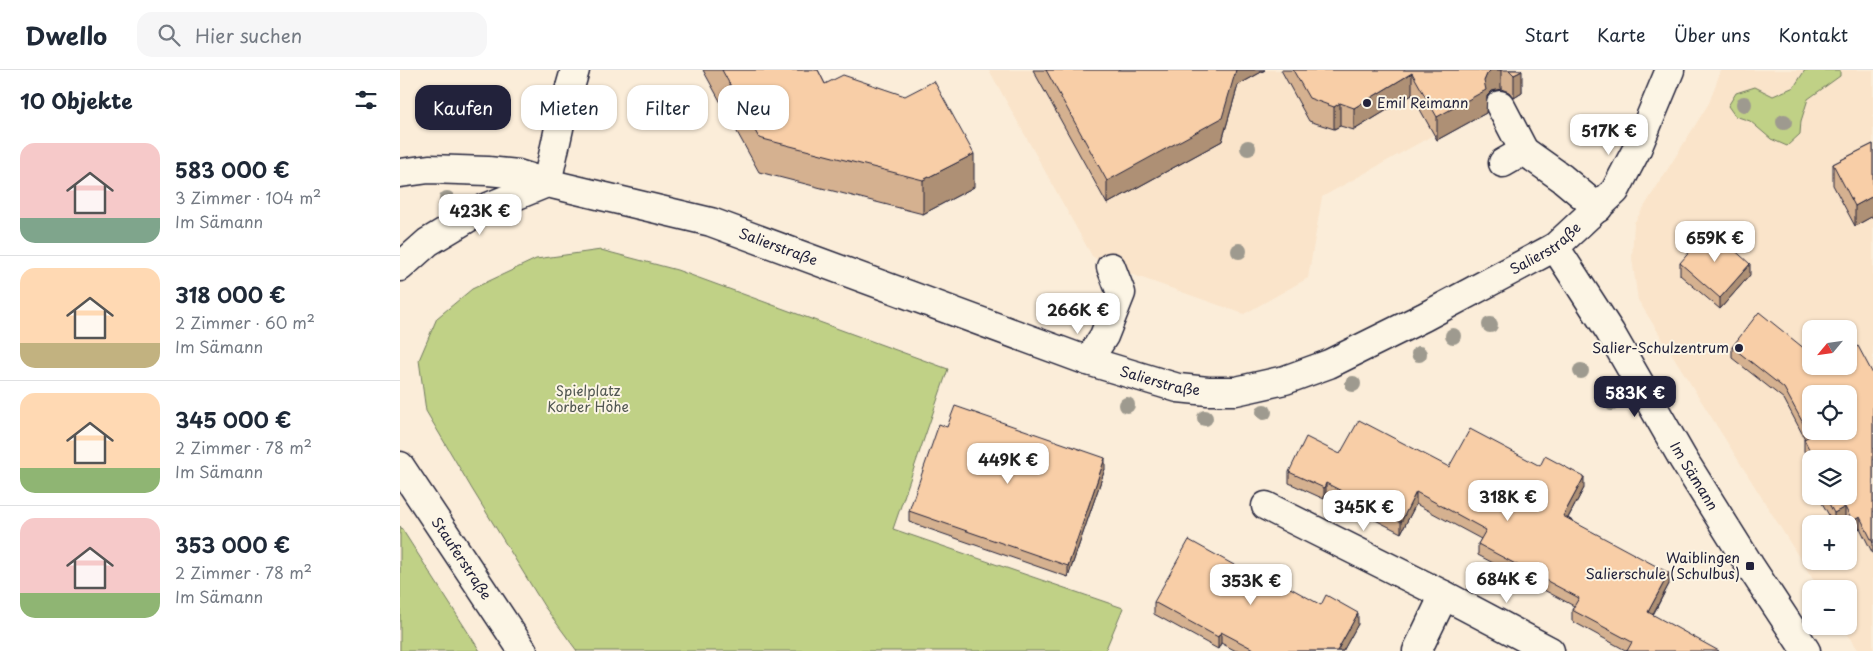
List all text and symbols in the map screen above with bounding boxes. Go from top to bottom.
search box [137,12,487,57]
text: Dwello [25,17,107,53]
icon: search [155,21,183,49]
text: Hier suchen [195,21,302,49]
text: Start [1524,21,1569,48]
text: Karte [1597,21,1646,48]
text: Über uns [1674,21,1750,48]
text: Kontakt [1778,21,1848,48]
text: 10 Objekte [20,84,133,116]
chip: Kaufen [415,85,511,130]
chip: Mieten [521,85,617,130]
chip: Filter [627,85,708,130]
chip: Neu [718,85,789,130]
icon: filters [352,86,380,114]
place label: Emil Reimann [1377,92,1468,113]
marker: Emil Reimann [1361,97,1373,109]
pin: 517K € [1568,114,1650,156]
text: 517K € [1581,118,1637,142]
text: 583 000 € [175,153,290,185]
icon: home [60,163,120,223]
text: 3 Zimmer · 104 m² [175,185,321,209]
pin: 423K € [439,194,521,236]
text: 423K € [450,198,510,222]
text: Im Sämann [175,209,263,233]
street label: Salierstraße [1506,217,1585,279]
pin: 659K € [1674,220,1756,263]
street label: Salierstraße [736,222,821,270]
text: 659K € [1686,225,1744,249]
text: 318 000 € [175,278,286,310]
icon: home [60,288,120,348]
pin: 266K € [1037,292,1119,335]
text: 266K € [1047,297,1109,321]
text: 2 Zimmer · 60 m² [175,310,315,334]
north arrow [1802,320,1858,375]
map controls [1802,320,1857,635]
text: Im Sämann [175,334,263,358]
place label: Salier-Schulzentrum [1592,337,1729,358]
marker: Salier-Schulzentrum [1733,342,1745,354]
street label: Salierstraße [1117,360,1201,400]
pin: 583K € [1594,376,1676,418]
park label: Spielplatz Korber Höhe [547,380,629,417]
text: 583K € [1605,380,1665,404]
button: locate [1802,385,1857,440]
text: 345 000 € [175,403,291,435]
icon: home [60,413,120,473]
text: 2 Zimmer · 78 m² [175,435,312,459]
street label: Im Sämann [1665,438,1724,514]
pin: 449K € [967,442,1049,485]
text: 449K € [978,447,1038,471]
button: layers [1802,450,1857,505]
text: Im Sämann [175,459,263,483]
pin: 318K € [1467,480,1549,522]
text: 318K € [1479,484,1537,508]
pin: 345K € [1323,490,1405,532]
text: 345K € [1334,494,1394,518]
street label: Stauferstraße [427,513,497,604]
button: + [1802,515,1857,570]
text: 353 000 € [175,528,290,560]
icon: home [60,538,120,598]
place label: Waiblingen Salierschule (Schulbus) [1585,547,1740,584]
text: 2 Zimmer · 78 m² [175,560,312,584]
marker: Waiblingen Salierschule (Schulbus) [1744,560,1756,572]
pin: 684K € [1466,562,1548,604]
pin: 353K € [1210,564,1292,606]
text: 684K € [1477,566,1537,590]
text: 353K € [1221,568,1281,592]
button: − [1802,580,1857,635]
text: Im Sämann [175,584,263,608]

